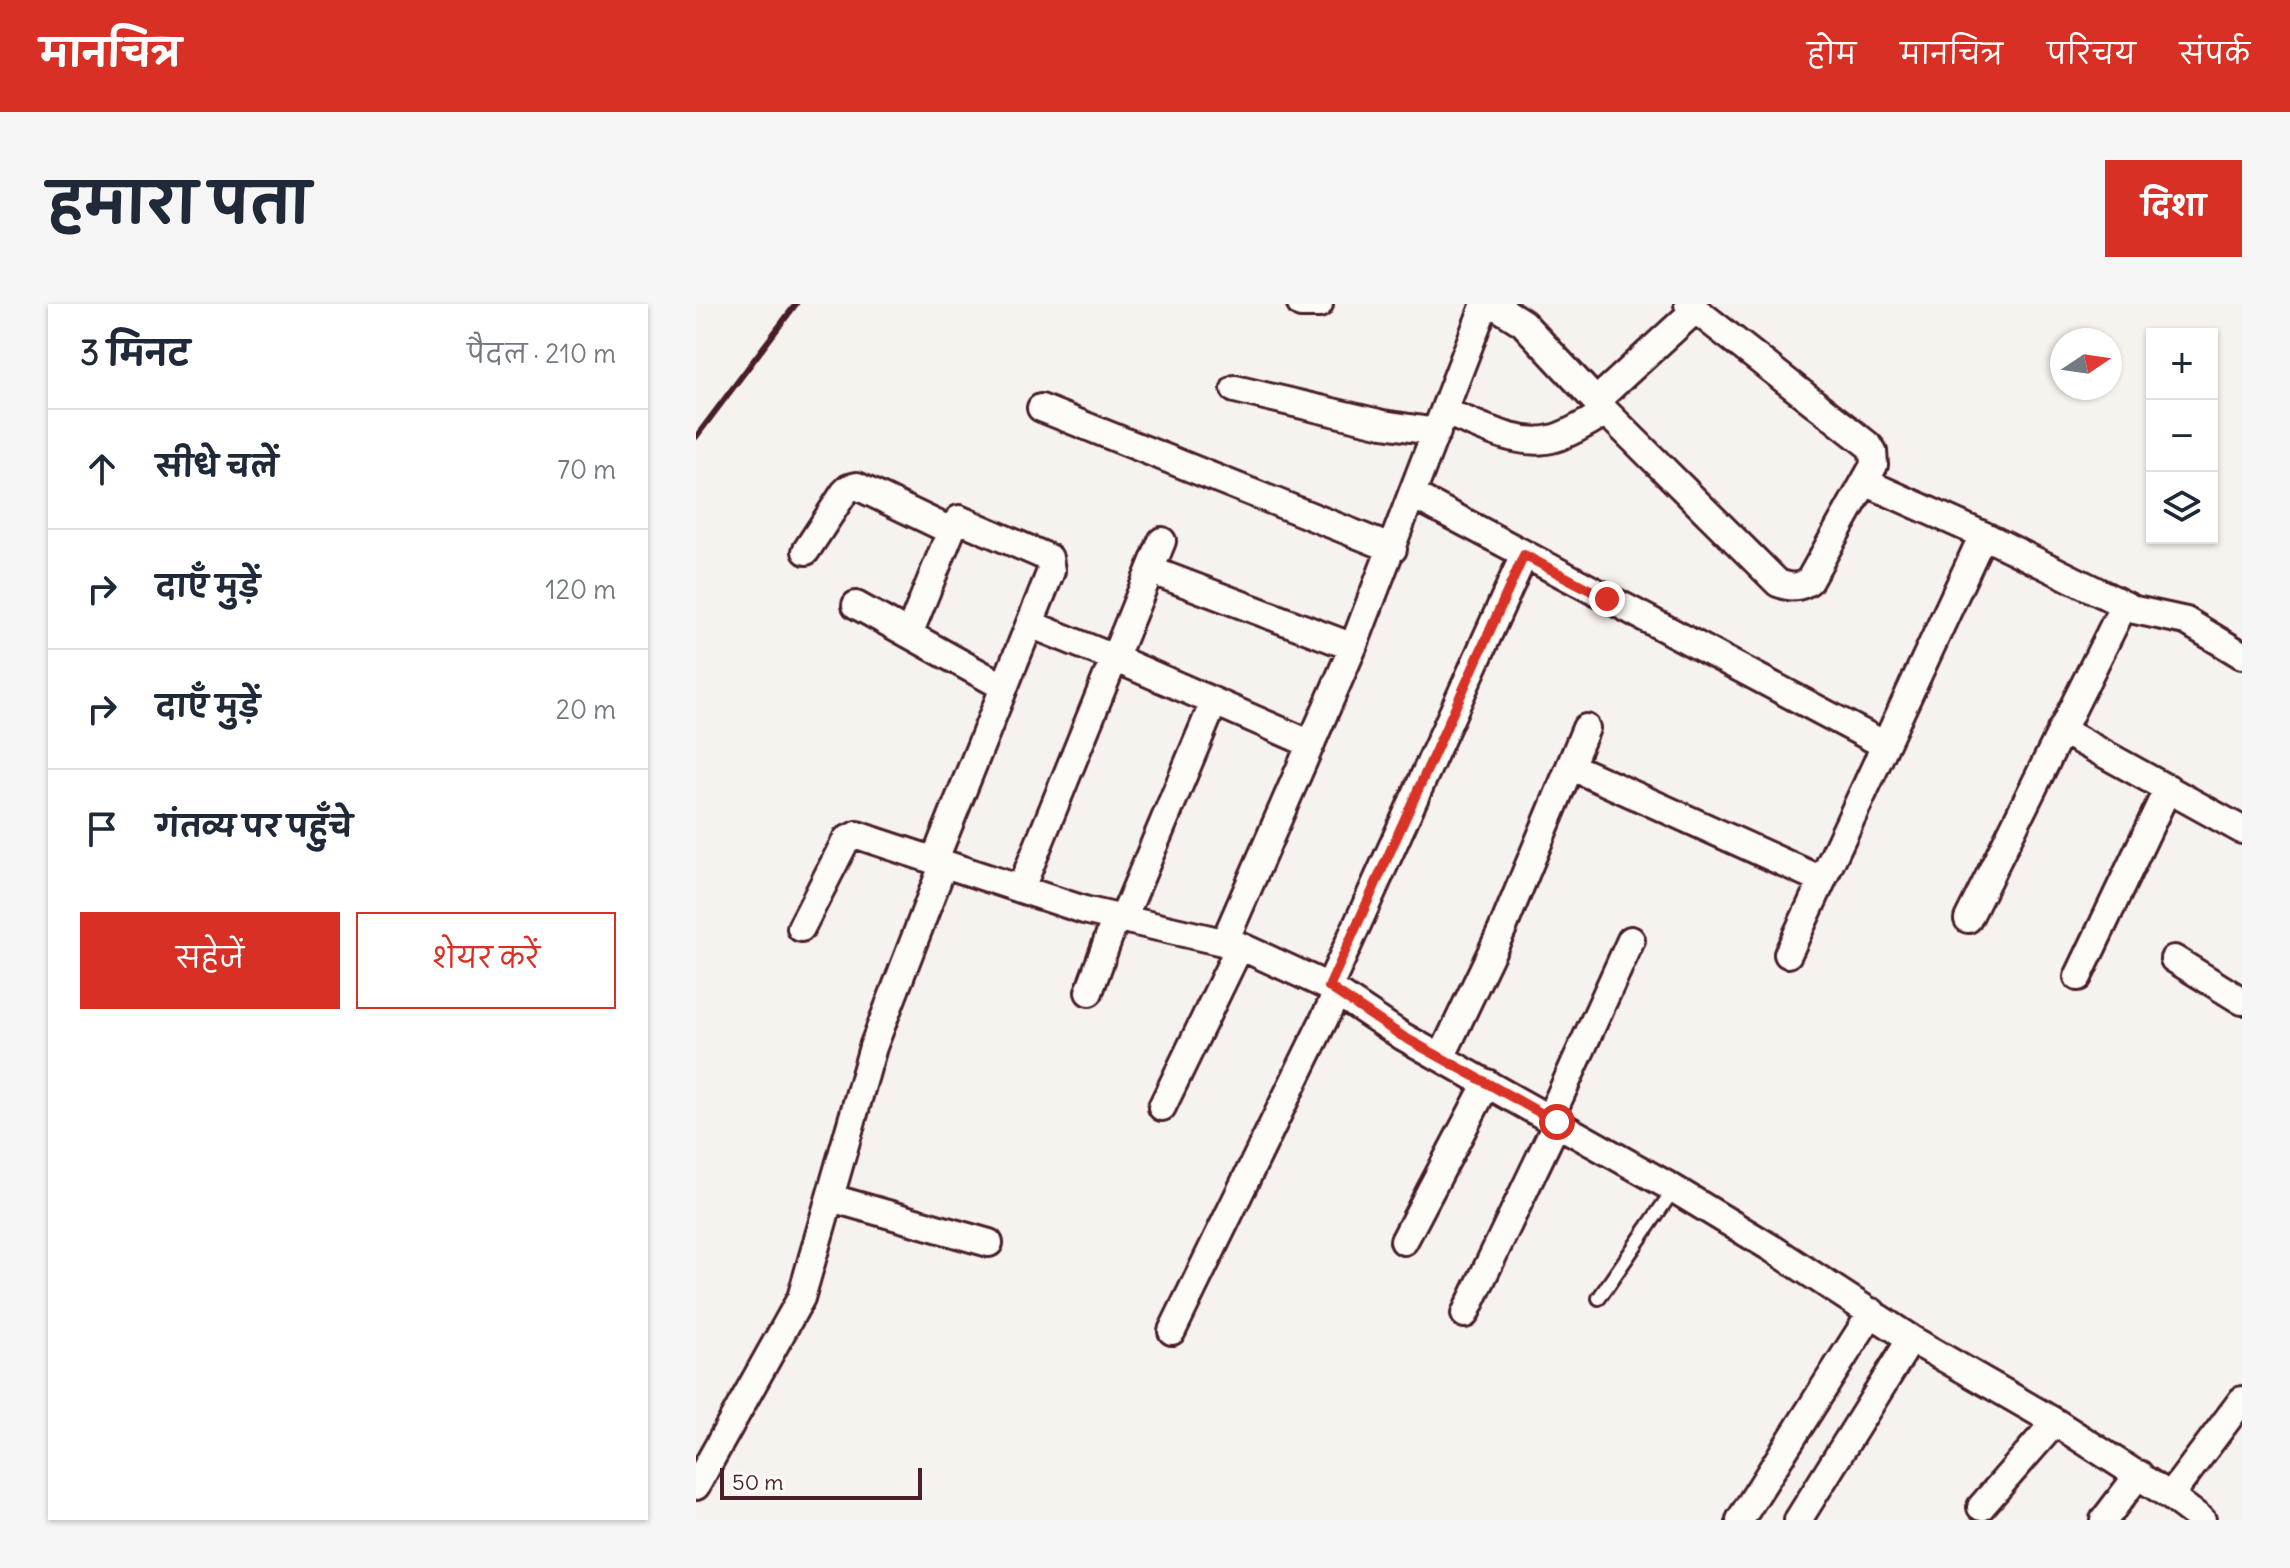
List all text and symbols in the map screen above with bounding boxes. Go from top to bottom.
text: मानचित्र [40,29,181,76]
text: होम [1807,36,1856,72]
text: मानचित्र [1900,36,2003,72]
text: परिचय [2047,36,2136,72]
text: संपर्क [2180,36,2250,72]
button: दिशा [2105,160,2242,257]
text: हमारा पता [48,168,310,238]
north arrow [2050,328,2122,400]
map controls [2146,328,2218,544]
button: + [2146,328,2218,400]
text: 3 मिनट [80,331,190,374]
text: पैदल · 210 m [467,337,616,370]
button: − [2146,400,2218,472]
icon: ahead [80,447,124,491]
text: सीधे चलें [156,447,278,485]
text: 70 m [557,453,616,486]
button: layers [2146,472,2218,544]
icon: right [80,567,124,611]
text: दाएँ मुड़ें [156,567,260,605]
text: 120 m [545,573,616,606]
route end [1589,581,1625,617]
icon: right [80,687,124,731]
text: दाएँ मुड़ें [156,687,260,725]
text: 20 m [556,693,616,726]
icon: arrive [80,807,124,851]
text: गंतव्य पर पहुँचे [156,807,353,845]
button: सहेजें [80,912,340,1009]
button: शेयर करें [356,912,616,1009]
route start [1539,1104,1575,1140]
scale bar [720,1464,922,1500]
text: 50 m [732,1468,784,1496]

